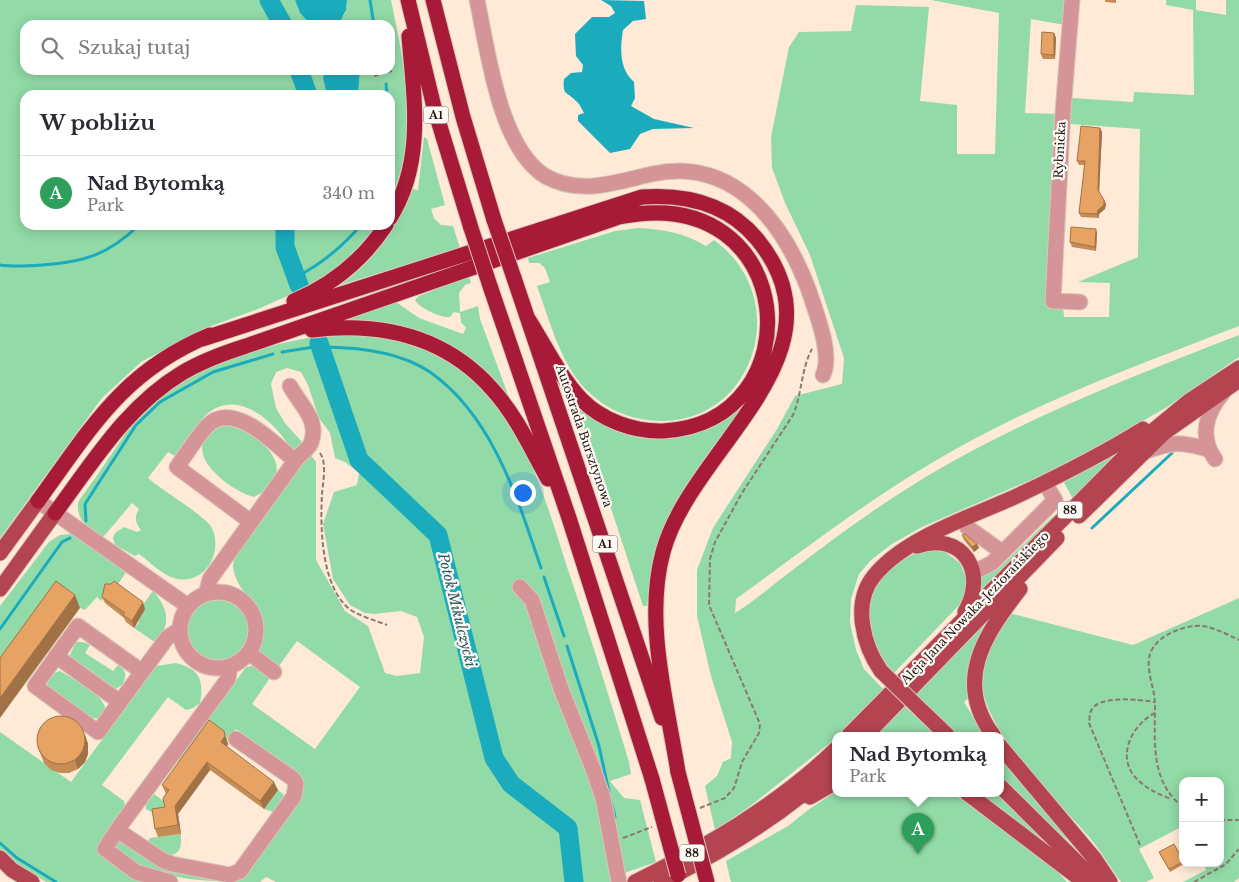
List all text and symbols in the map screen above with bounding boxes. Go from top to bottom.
search box [20,20,395,75]
icon: search [38,34,66,62]
text: Szukaj tutaj [78,36,190,59]
road number: A1 [424,106,448,124]
text: W pobliżu [40,110,155,136]
street label: Rybnicka [1051,121,1069,179]
text: Nad Bytomką [87,172,225,195]
text: A [50,183,62,203]
text: 340 m [323,183,375,203]
text: Park [87,195,124,215]
street label: Autostrada Bursztynowa [553,362,616,509]
your location [510,480,536,506]
road number: 88 [1058,502,1082,518]
street label: Aleja Jana Nowaka-Jeziorańskiego [897,528,1052,688]
road number: A1 [592,536,618,552]
water label: Potok Mikulczycki [434,550,480,669]
popup [832,732,1004,797]
text: Nad Bytomką [849,743,987,766]
text: Park [849,766,886,786]
map controls [1179,777,1224,867]
button: + [1179,777,1224,822]
pin: A [902,813,934,854]
button: − [1179,822,1224,867]
road number: 88 [680,844,704,861]

